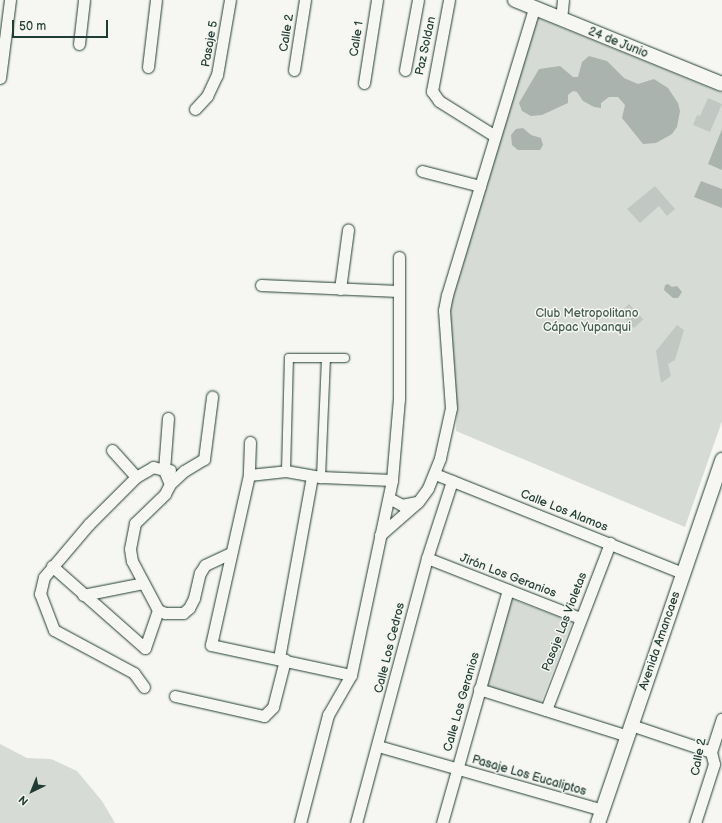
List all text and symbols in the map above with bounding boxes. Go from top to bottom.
scale bar [14,12,110,38]
street label: Calle 2 [277,13,297,53]
street label: Paz Soldan [413,15,439,77]
text: 50 m [19,19,46,34]
street label: Pasaje 5 [199,20,221,68]
street label: Calle 1 [347,20,367,58]
street label: 24 de Junio [586,24,650,62]
park label: Club Metropolitano Cápac Yupanqui [536,307,638,335]
street label: Calle Los Alamos [518,487,610,535]
street label: Jirón Los Geranios [458,551,558,601]
street label: Pasaje Las Violetas [539,570,591,674]
street label: Avenida Amancaes [636,590,684,692]
street label: Calle Los Cedros [372,601,408,695]
street label: Calle Los Geranios [441,651,483,753]
street label: Calle 2 [688,737,710,777]
street label: Pasaje Los Eucaliptos [470,753,588,799]
north arrow [12,771,52,811]
text: N [16,793,31,808]

